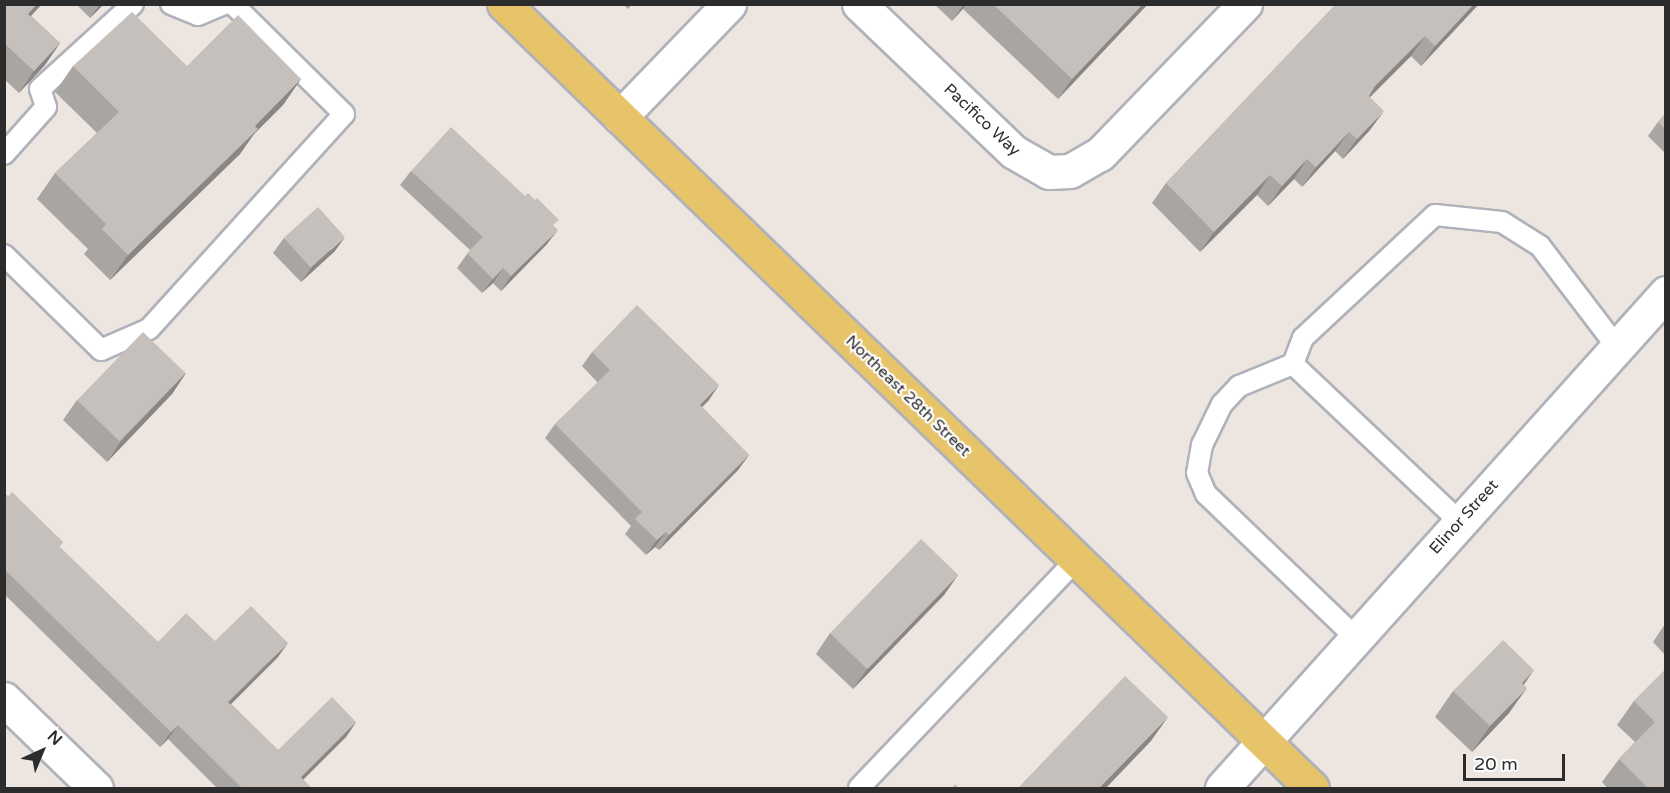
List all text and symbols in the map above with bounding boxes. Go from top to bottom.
street label: Pacifico Way [940,80,1024,160]
street label: Northeast 28th Street [842,331,974,461]
street label: Elinor Street [1426,476,1502,558]
north arrow [12,721,72,781]
text: N [43,726,66,750]
scale bar [1466,742,1568,780]
text: 20 m [1474,753,1518,775]

